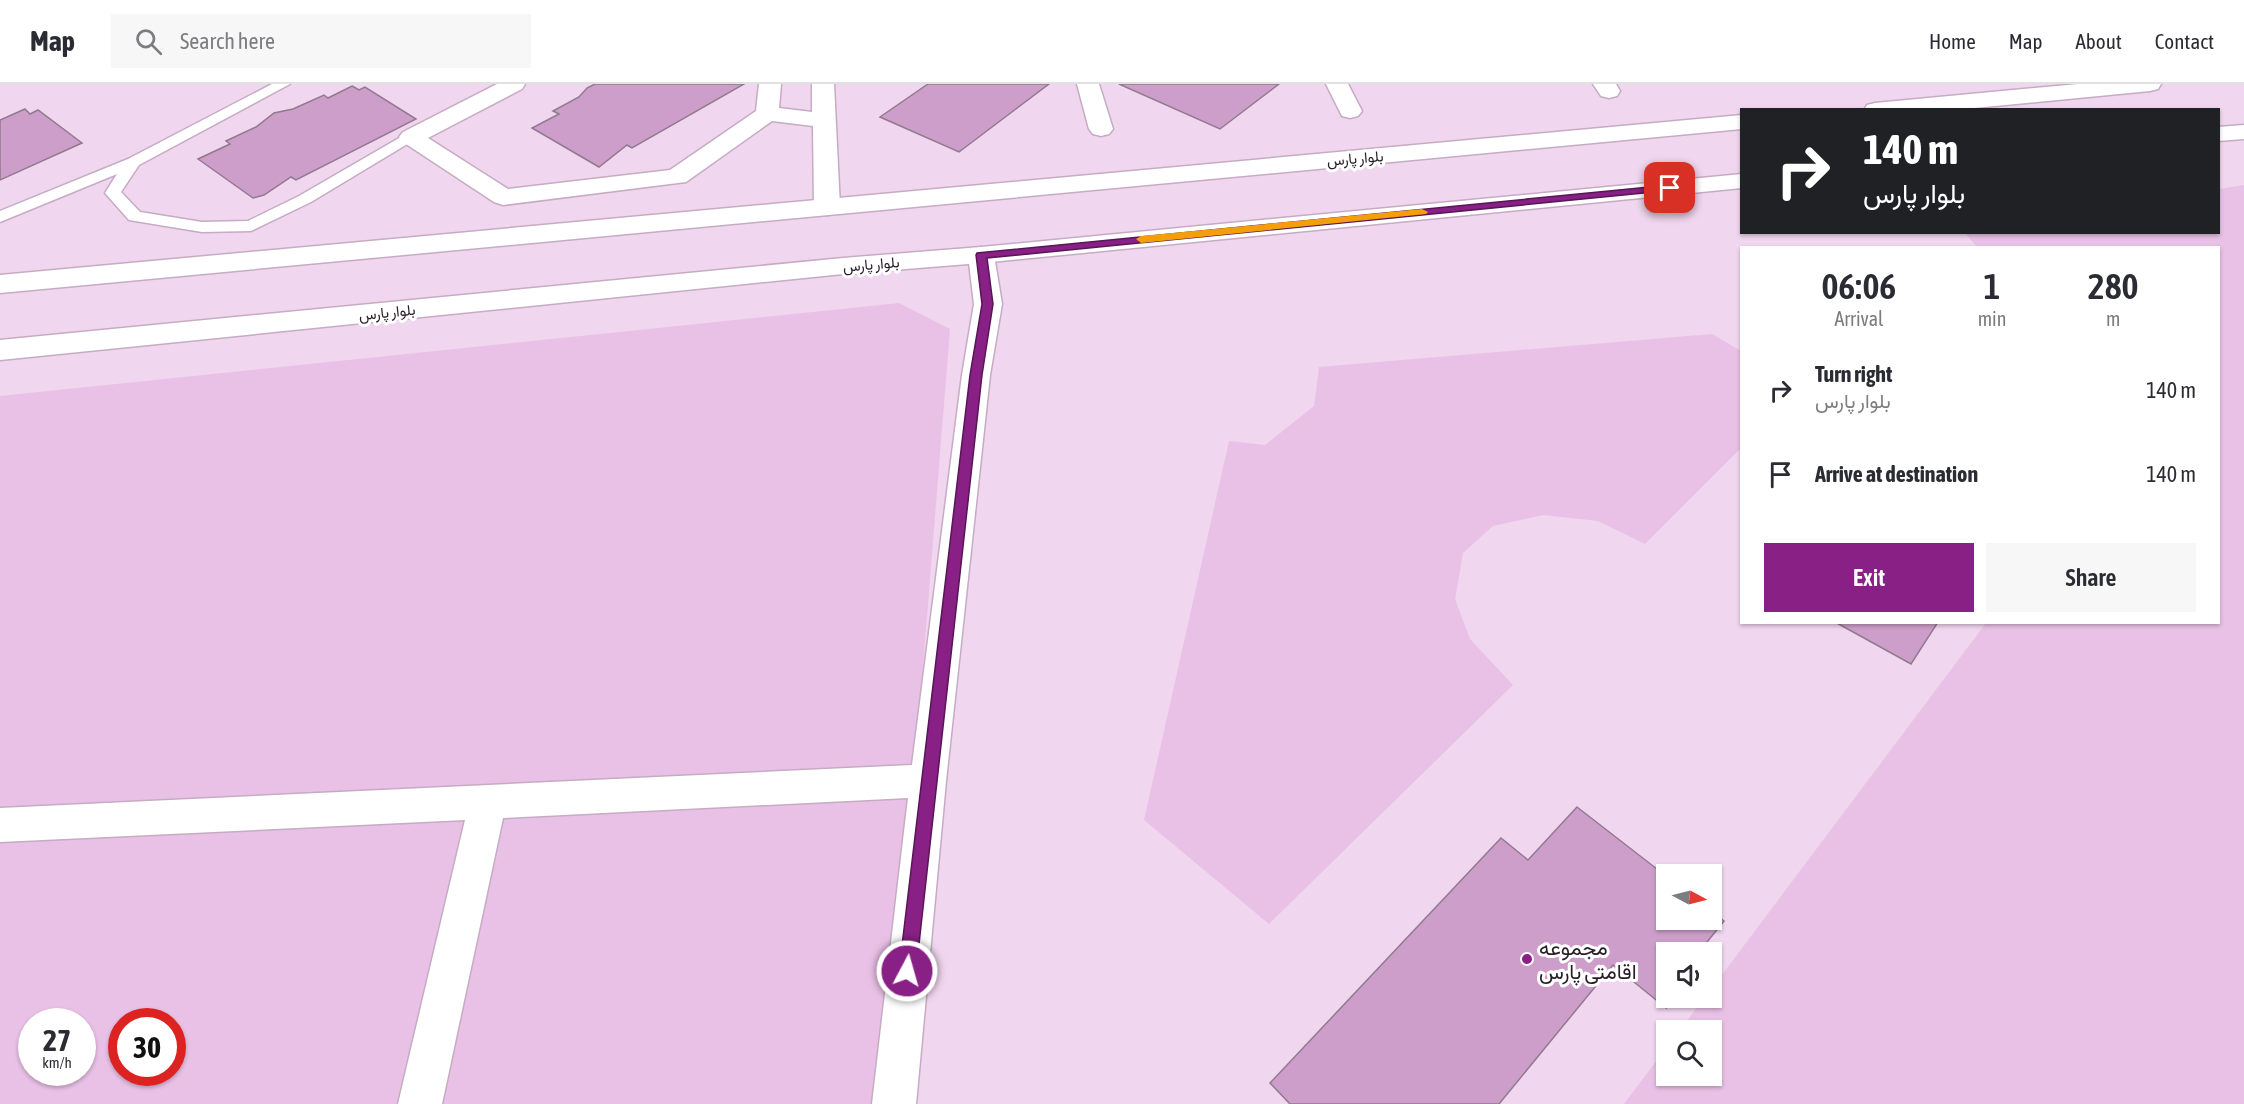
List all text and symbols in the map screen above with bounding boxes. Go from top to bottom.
search box [111,14,531,68]
text: Map [30,25,75,57]
icon: search [132,25,165,58]
text: Search here [180,28,275,54]
text: Home [1929,29,1976,53]
text: Map [2009,29,2043,53]
text: About [2076,29,2122,53]
text: Contact [2155,29,2214,53]
text: 140 m [1863,125,1958,173]
icon: right [1764,132,1842,210]
street label: بلوار پارس [1326,147,1384,171]
pin [1644,162,1695,213]
icon: arrive [1653,171,1686,204]
text: بلوار پارس [1863,178,1965,209]
street label: بلوار پارس [842,253,900,277]
text: 06:06 [1821,265,1896,307]
text: 1 [1984,265,2000,307]
text: 280 [2088,265,2139,307]
street label: بلوار پارس [358,301,416,325]
text: Arrival [1834,307,1883,330]
text: min [1978,307,2006,330]
text: m [2106,307,2120,330]
text: Turn right [1815,361,1892,387]
icon: right [1764,374,1797,407]
text: 140 m [2146,377,2196,403]
text: بلوار پارس [1815,389,1891,412]
icon: arrive [1764,458,1797,491]
text: Arrive at destination [1815,461,1978,487]
text: 140 m [2146,461,2196,487]
button: Exit [1764,543,1974,612]
button: Share [1986,543,2196,612]
north arrow [1656,864,1722,930]
map controls [1656,864,1722,1086]
place label: مجموعه اقامتی پارس [1539,935,1637,986]
position arrow [875,939,939,1003]
button: sound [1656,942,1722,1008]
marker: مجموعه اقامتی پارس [1520,952,1534,966]
speed limit sign: 30 [108,1008,186,1086]
button: search [1656,1020,1722,1086]
text: 27 [43,1023,71,1057]
text: km/h [42,1054,72,1071]

